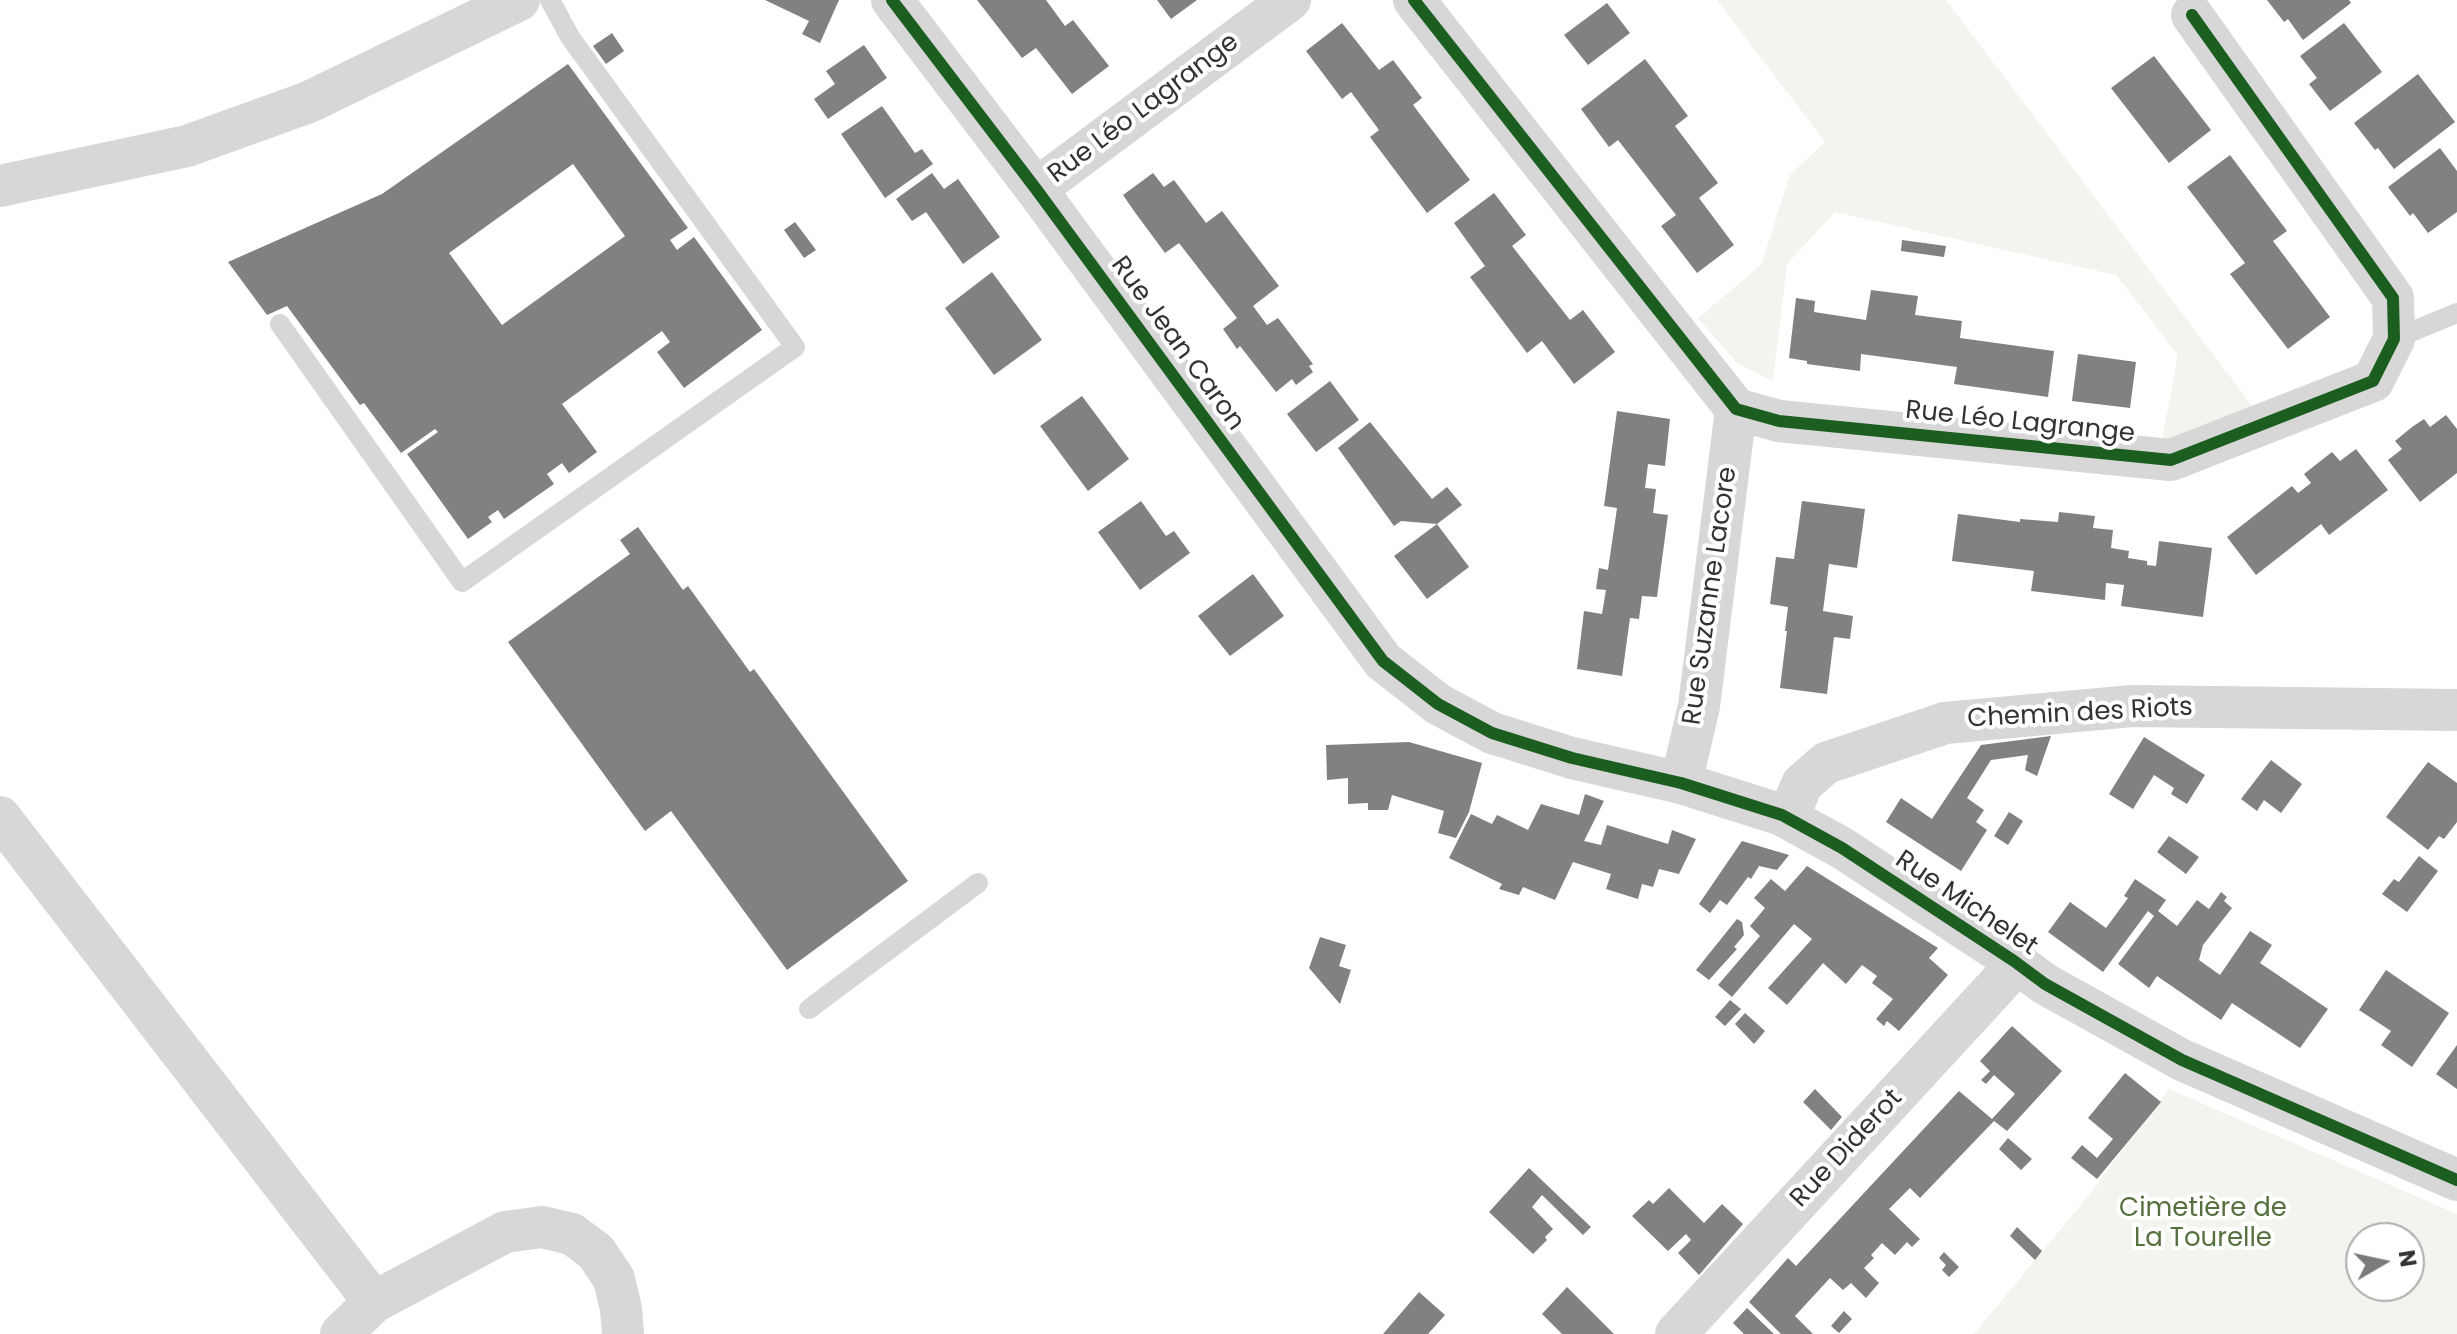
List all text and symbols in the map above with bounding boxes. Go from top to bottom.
street label: Rue Léo Lagrange [1043,27,1245,191]
street label: Rue Jean Caron [1103,251,1251,437]
street label: Rue Léo Lagrange [1904,395,2136,451]
street label: Rue Suzanne Lacore [1677,465,1745,727]
street label: Chemin des Riots [1966,693,2194,735]
street label: Rue Michelet [1889,845,2043,963]
street label: Rue Diderot [1785,1084,1909,1214]
park label: Cimetière de La Tourelle [2119,1193,2287,1254]
north arrow [2345,1222,2425,1302]
text: N [2391,1248,2424,1269]

